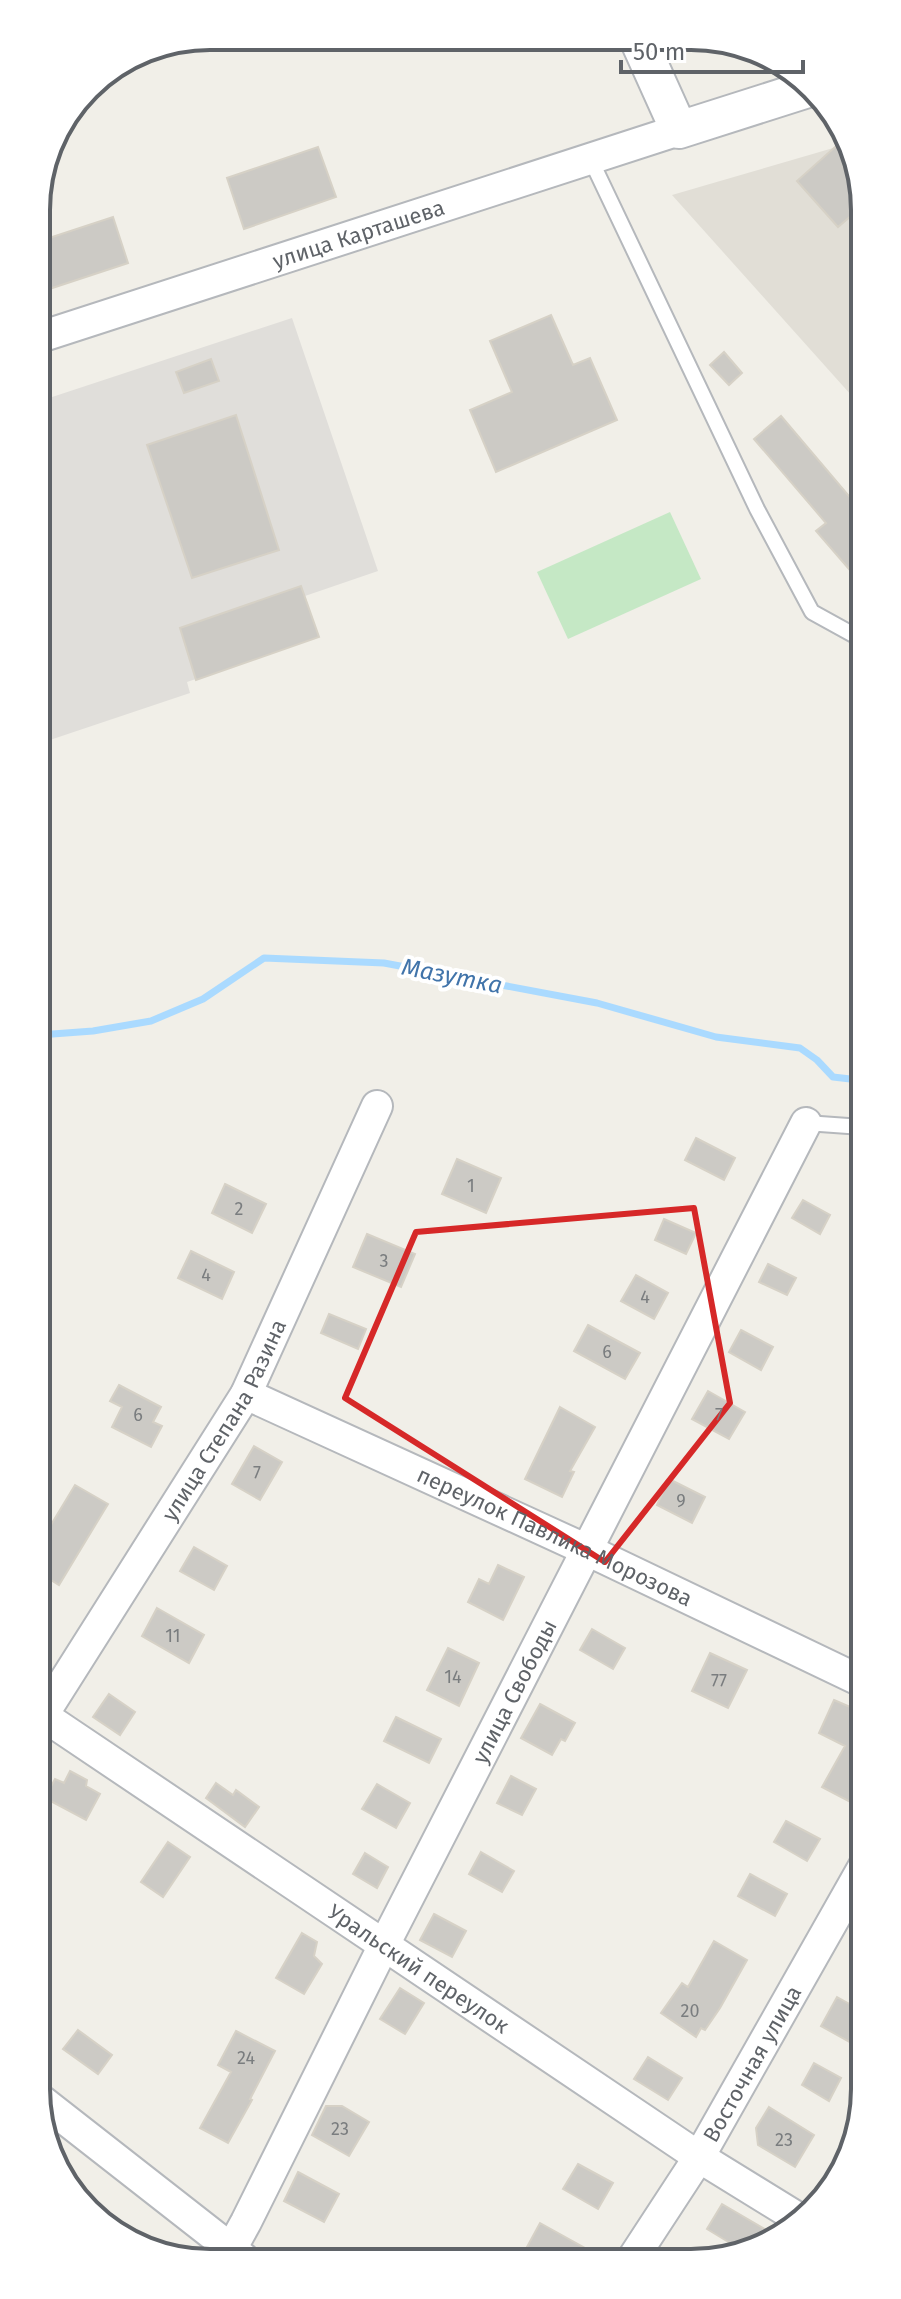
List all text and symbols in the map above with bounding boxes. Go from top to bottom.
scale bar [621,24,803,74]
text: 50 m [633,38,685,66]
street label: улица Карташева [269,193,448,274]
water label: Мазутка [399,953,505,999]
house number: 1 [467,1175,475,1197]
house number: 2 [235,1198,244,1220]
house number: 3 [380,1250,388,1272]
house number: 4 [201,1264,211,1286]
house number: 4 [640,1286,650,1308]
street label: улица Степана Разина [156,1315,292,1526]
house number: 6 [602,1341,612,1363]
house number: 6 [133,1404,143,1426]
house number: 7 [715,1404,723,1426]
street label: переулок Павлика Морозова [413,1461,697,1612]
house number: 7 [253,1462,261,1484]
house number: 9 [676,1490,686,1512]
street label: улица Свободы [466,1615,562,1768]
house number: 11 [165,1625,181,1647]
house number: 14 [444,1666,462,1688]
house number: 77 [711,1670,727,1692]
street label: Уральский переулок [323,1898,515,2039]
street label: Восточная улица [697,1981,807,2147]
house number: 20 [681,2000,699,2022]
house number: 24 [237,2047,255,2069]
house number: 23 [331,2118,349,2140]
house number: 23 [775,2129,793,2151]

